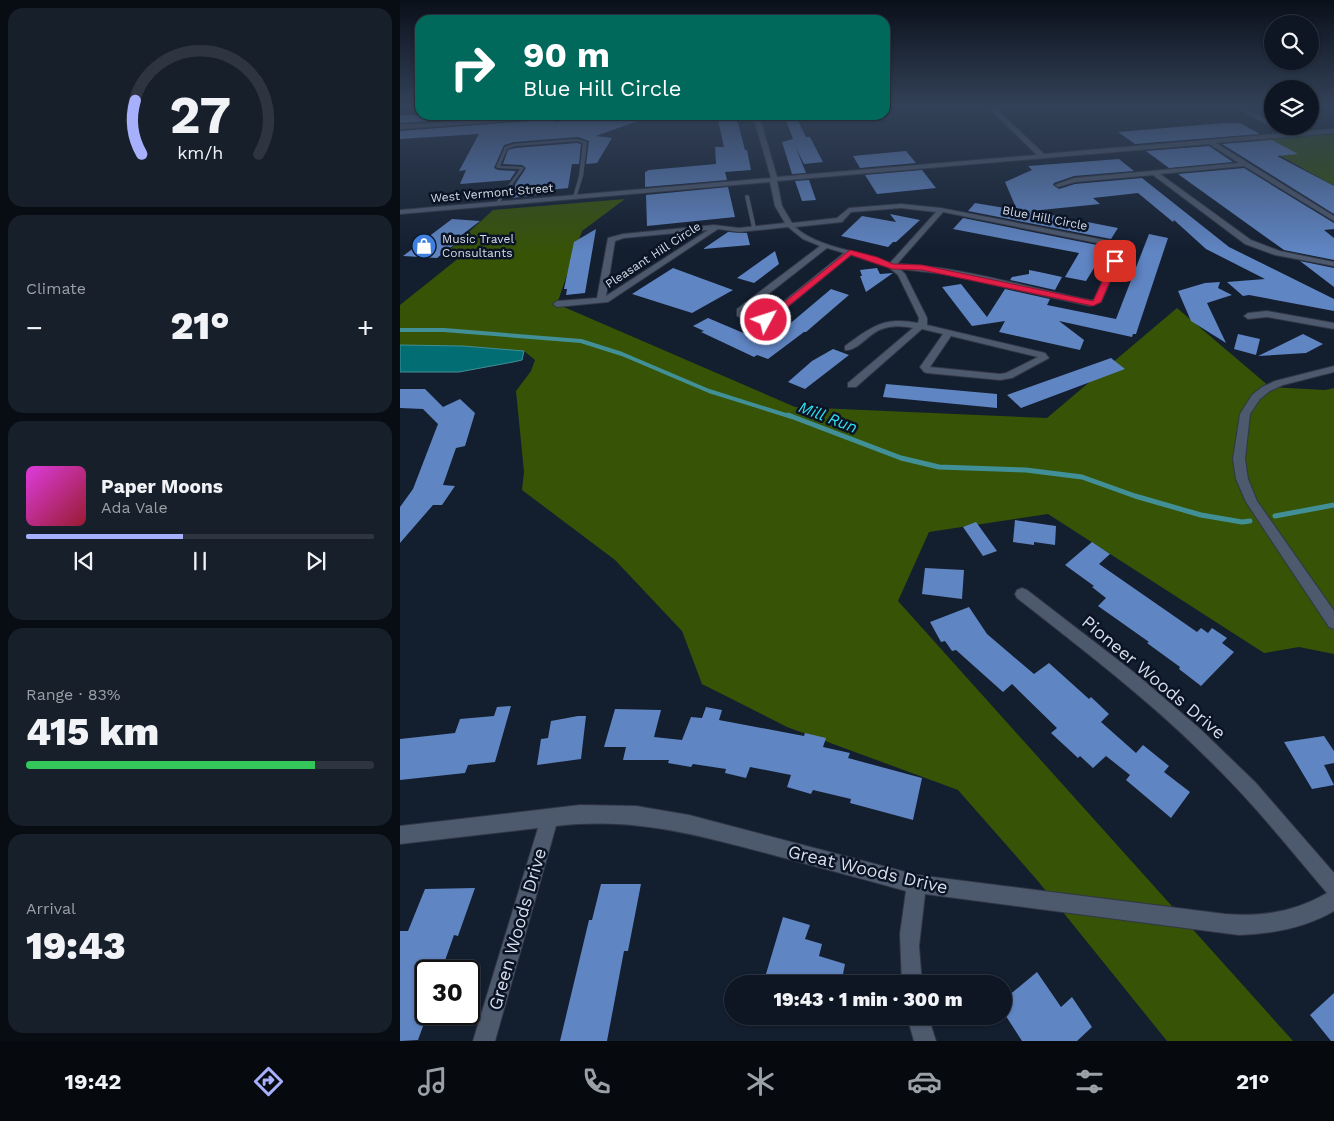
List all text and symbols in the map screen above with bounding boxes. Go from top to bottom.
map controls [1264,15,1319,135]
button: search [1264,15,1319,70]
text: 90 m [523,34,610,76]
icon: right [440,35,505,100]
text: Blue Hill Circle [523,76,681,101]
button: layers [1264,80,1319,135]
text: 27 [169,85,231,146]
text: km/h [177,142,223,163]
street label: West Vermont Street [430,181,554,205]
street label: Blue Hill Circle [1001,203,1089,233]
street label: Pleasant Hill Circle [603,219,703,291]
place label: Music Travel Consultants [442,232,514,260]
shop icon: Music Travel Consultants [411,233,437,259]
pin [1094,240,1136,282]
icon: arrive [1101,247,1129,275]
text: Climate [26,279,86,298]
position arrow [739,293,791,345]
text: 21° [170,304,230,348]
text: − [26,311,43,344]
text: + [357,311,374,344]
water label: Mill Run [796,397,860,437]
text: Paper Moons [101,475,223,498]
text: Ada Vale [101,498,168,517]
icon: previous [70,547,98,575]
icon: pause [186,547,214,575]
icon: next [302,547,330,575]
street label: Pioneer Woods Drive [1078,611,1230,743]
text: Range · 83% [26,685,120,704]
text: 415 km [26,710,159,754]
street label: Great Woods Drive [786,840,950,898]
street label: Green Woods Drive [484,846,550,1012]
text: Arrival [26,899,76,918]
text: 19:43 [26,924,126,968]
speed limit sign: 30 [415,960,480,1025]
text: 19:43 · 1 min · 300 m [774,988,962,1011]
icon: directions [251,1064,286,1099]
icon: music [415,1064,450,1099]
icon: phone [579,1064,614,1099]
icon: climate [743,1064,778,1099]
icon: car [907,1064,942,1099]
icon: filters [1072,1064,1107,1099]
text: 19:42 [65,1069,121,1094]
text: 21° [1236,1069,1269,1094]

